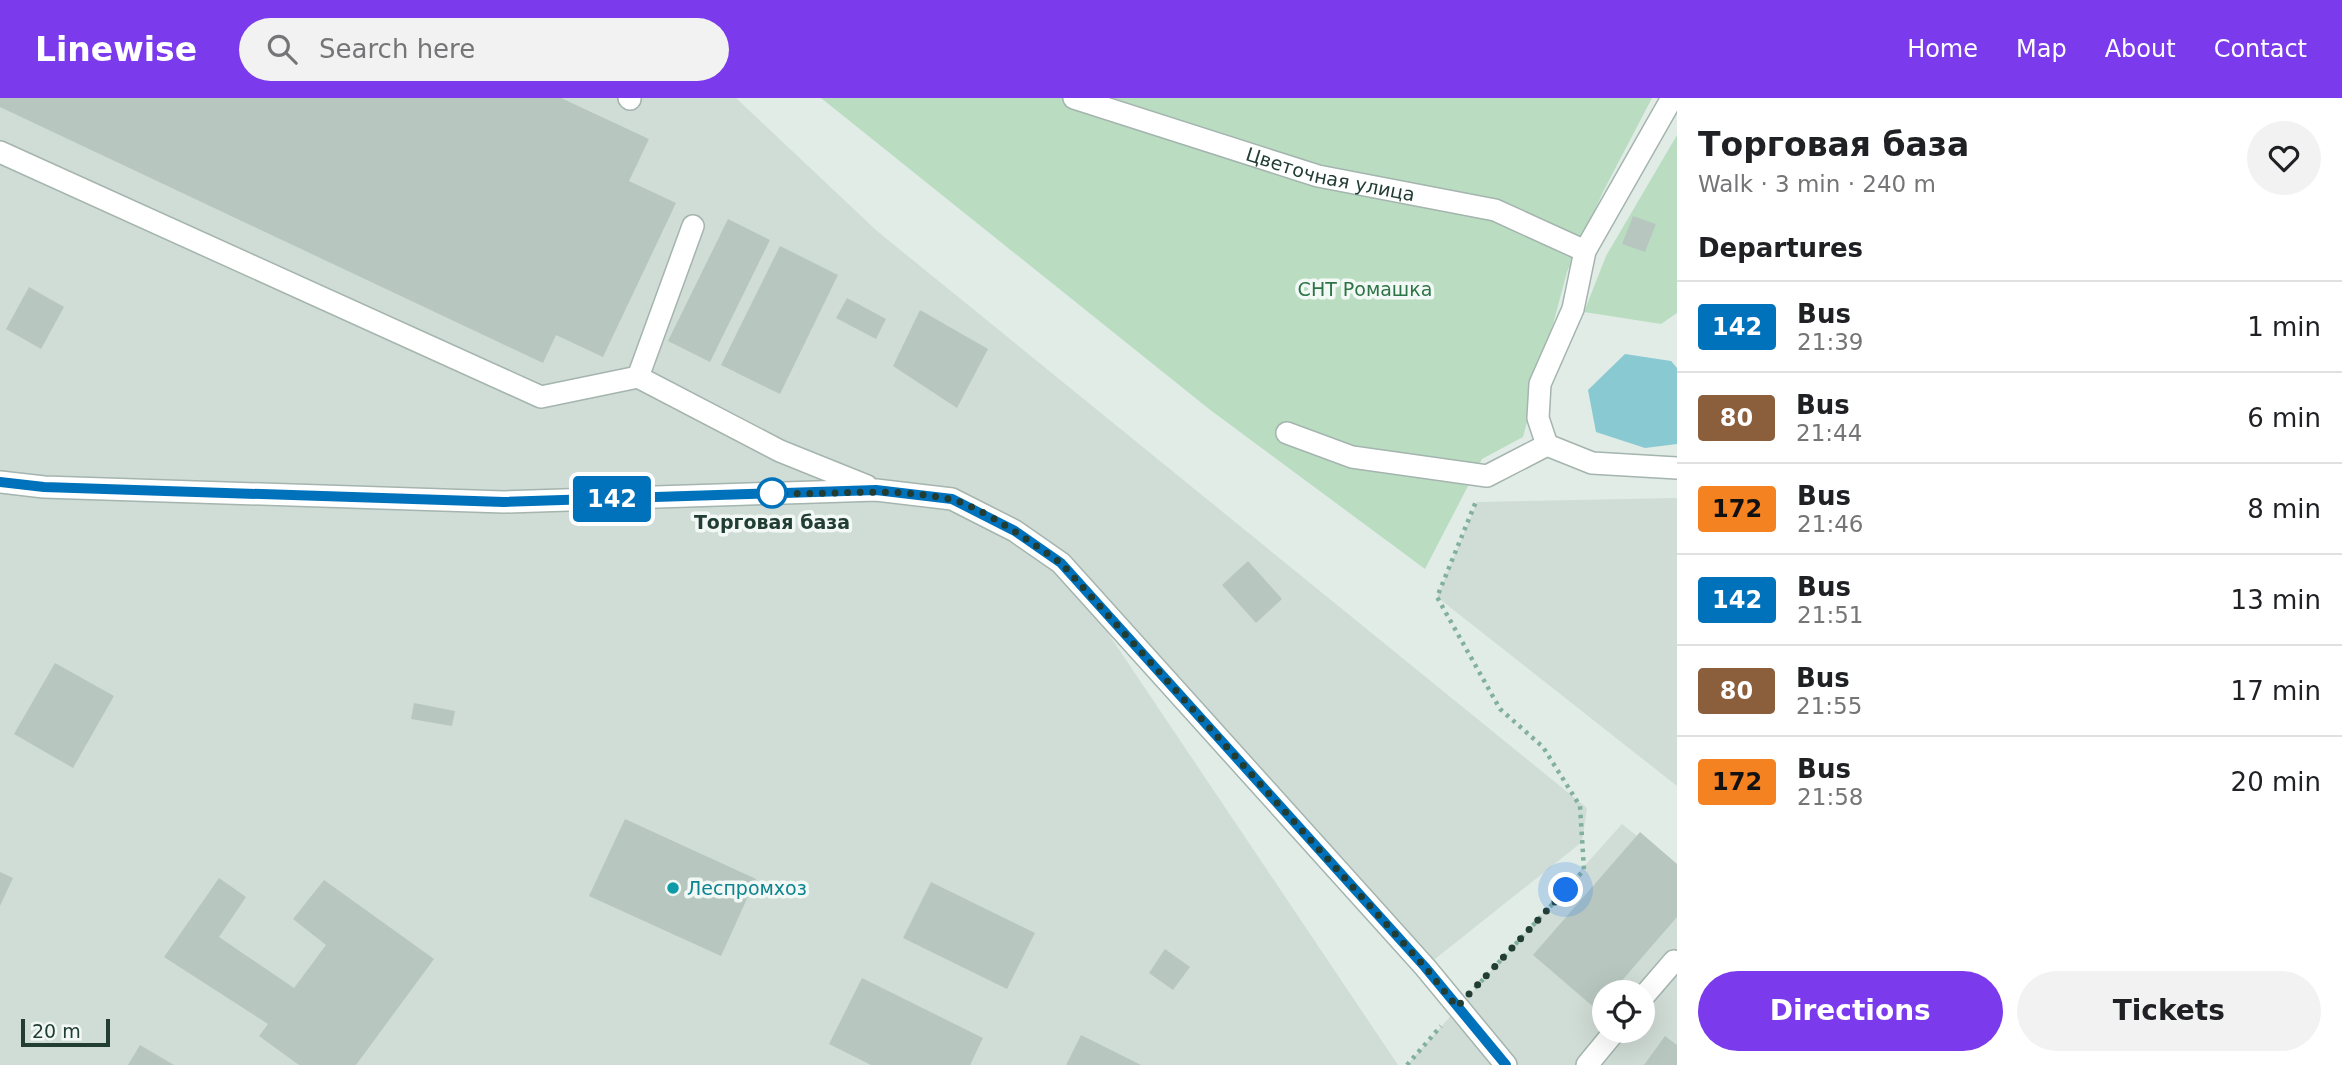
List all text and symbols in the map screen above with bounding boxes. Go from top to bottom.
search box [239,18,729,81]
text: Linewise [35,30,197,69]
icon: search [263,30,301,68]
text: Search here [319,34,475,64]
text: Home [1907,35,1978,63]
text: Map [2016,35,2067,63]
text: About [2105,35,2176,63]
text: Contact [2214,35,2307,63]
button: heart [2247,121,2321,195]
text: Торговая база [1698,125,1969,164]
street label: Цветочная улица [1243,143,1417,205]
text: Walk · 3 min · 240 m [1698,171,1936,197]
text: Departures [1698,233,1863,263]
park label: СНТ Ромашка [1298,278,1432,300]
text: Bus [1797,299,1851,329]
text: 1 min [2247,312,2321,342]
text: 142 [1712,313,1762,341]
text: 21:39 [1797,329,1863,355]
text: Bus [1796,390,1850,420]
text: 6 min [2247,403,2321,433]
text: 80 [1720,404,1753,432]
text: 21:44 [1796,420,1862,446]
line badge: 142 [572,476,652,522]
marker: Торговая база [757,478,787,508]
text: Bus [1797,481,1851,511]
text: 142 [587,485,637,513]
text: 8 min [2247,494,2321,524]
text: 172 [1712,495,1762,523]
place label: Торговая база [694,511,850,533]
text: 21:46 [1797,511,1863,537]
text: Bus [1797,572,1851,602]
text: 13 min [2231,585,2321,615]
text: 142 [1712,586,1762,614]
text: 21:51 [1797,602,1863,628]
text: Bus [1796,663,1850,693]
text: 17 min [2231,676,2321,706]
text: 80 [1720,677,1753,705]
text: 21:55 [1796,693,1862,719]
text: Bus [1797,754,1851,784]
text: 20 min [2231,767,2321,797]
text: 172 [1712,768,1762,796]
text: 21:58 [1797,784,1863,810]
your location [1548,872,1583,907]
place label: Леспромхоз [687,877,807,899]
marker: Леспромхоз [665,880,681,896]
button: Directions [1698,971,2003,1051]
button: Tickets [2017,971,2321,1051]
map controls [1592,980,1655,1043]
button: locate [1592,980,1655,1043]
scale bar [21,1016,110,1048]
text: 20 m [32,1020,81,1042]

